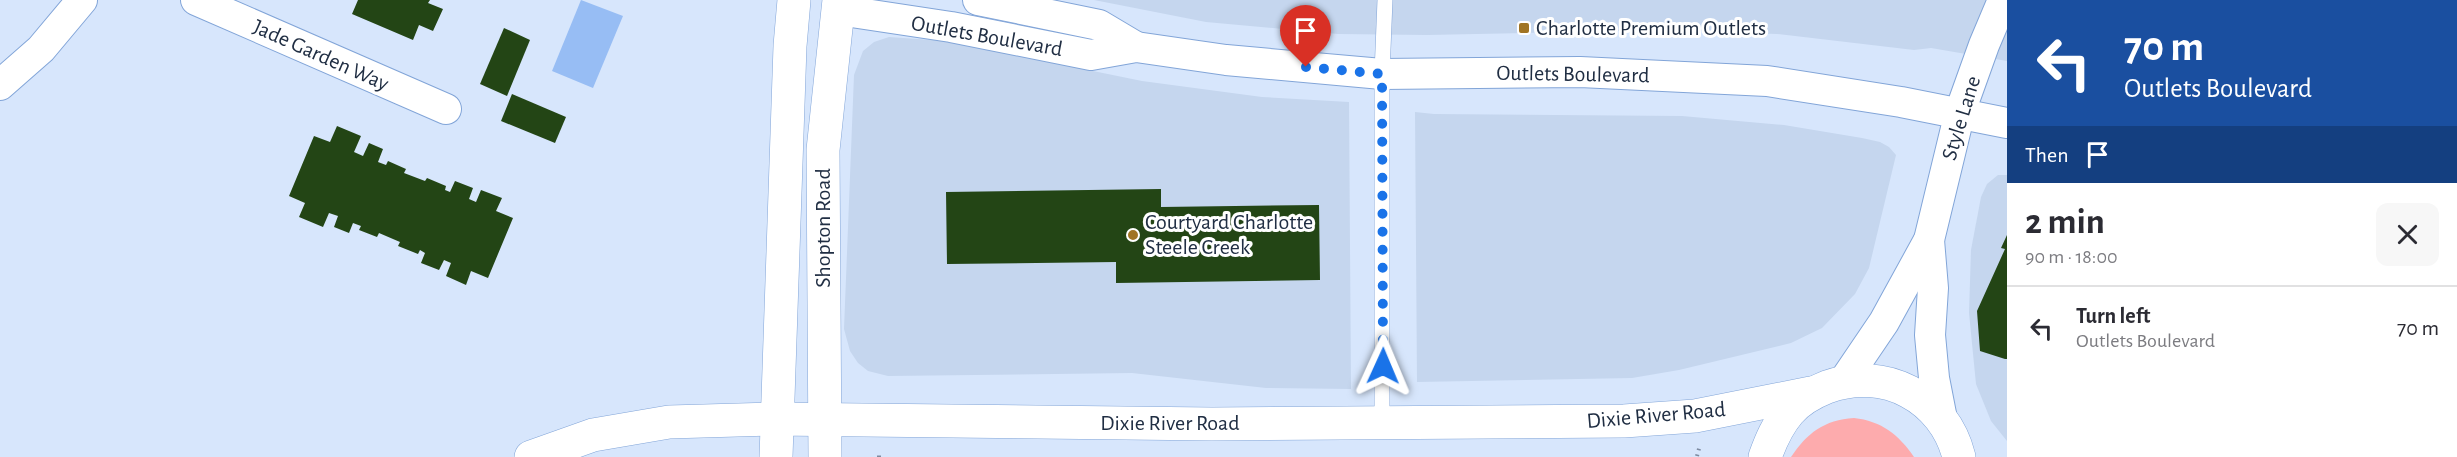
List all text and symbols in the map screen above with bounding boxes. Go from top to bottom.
pin [1280,5,1331,67]
street label: Outlets Boulevard [910,12,1064,60]
icon: arrive [1289,14,1322,47]
street label: Jade Garden Way [250,15,393,95]
place label: Charlotte Premium Outlets [1536,17,1766,39]
marker: Charlotte Premium Outlets [1517,21,1531,35]
icon: left [2025,24,2103,102]
text: 70 m [2124,26,2204,68]
street label: Outlets Boulevard [1496,62,1650,86]
street label: Style Lane [1938,73,1984,163]
text: Outlets Boulevard [2124,75,2312,102]
icon: arrive [2081,138,2114,171]
text: Then [2025,144,2069,166]
street label: Shopton Road [812,168,834,288]
button: close [2376,203,2439,266]
text: 2 min [2025,204,2105,240]
place label: Courtyard Charlotte Steele Creek [1145,211,1313,258]
marker: Courtyard Charlotte Steele Creek [1126,228,1140,242]
text: 90 m · 18:00 [2025,247,2118,267]
text: Turn left [2076,305,2150,327]
icon: left [2025,312,2058,345]
text: 70 m [2397,317,2439,339]
text: Outlets Boulevard [2076,331,2215,351]
position arrow [1351,334,1415,398]
street label: Dixie River Road [1586,398,1726,432]
street label: Dixie River Road [1100,412,1240,434]

